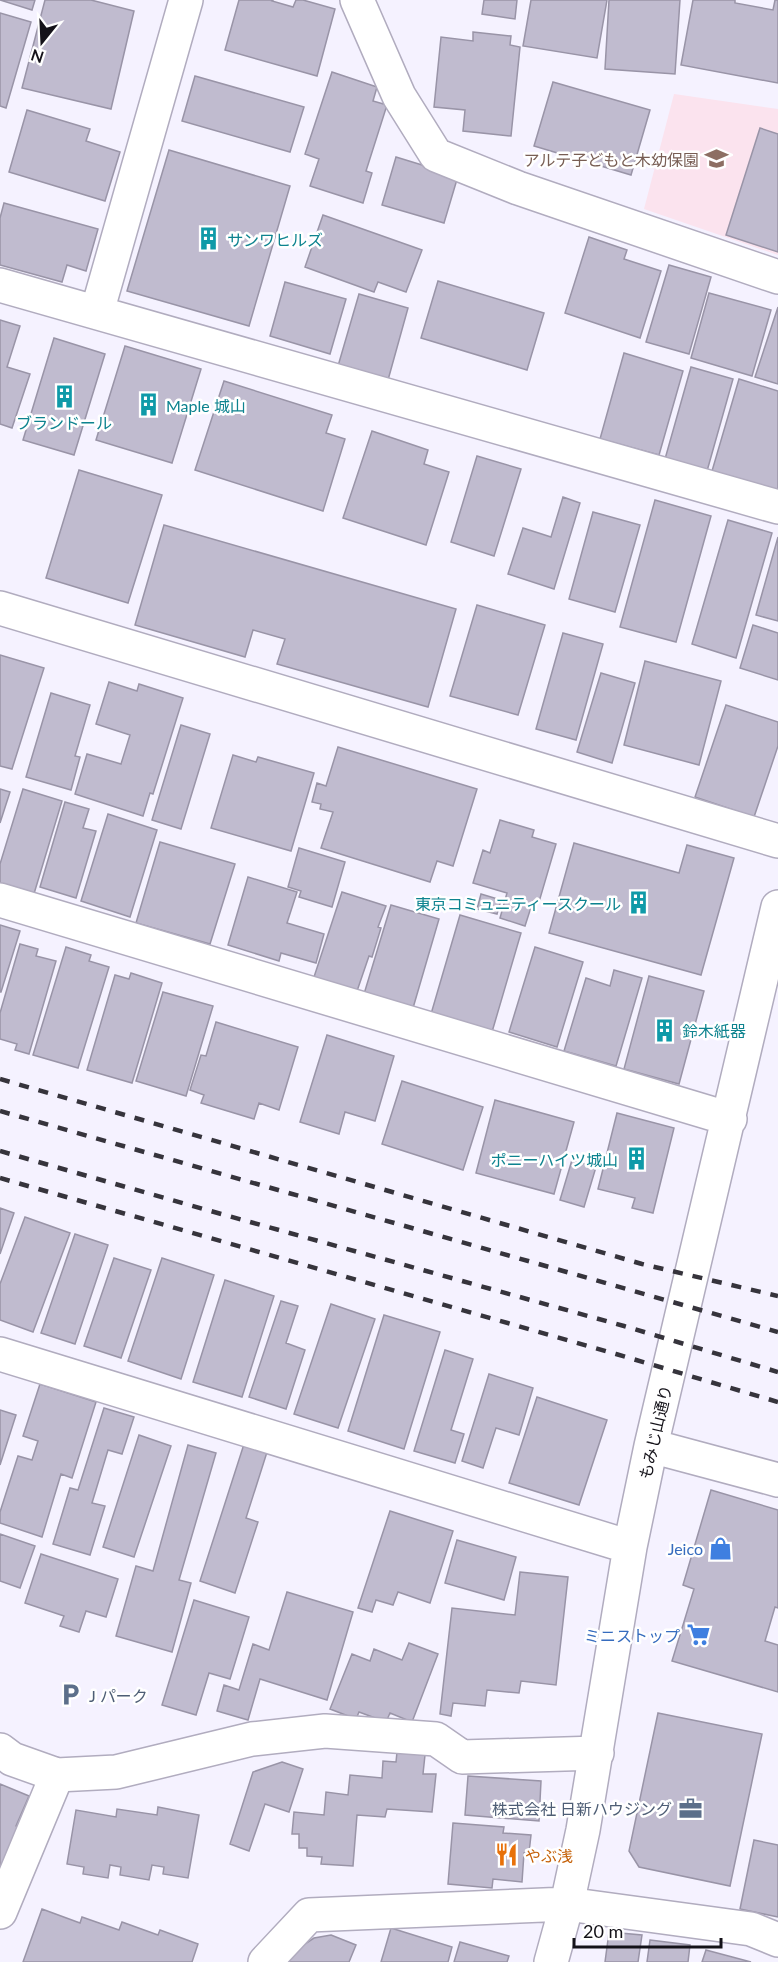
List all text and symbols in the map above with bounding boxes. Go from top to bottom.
north arrow [12,12,72,72]
text: N [28,46,46,68]
school or university icon: アルテ子どもと木幼保園 [704,146,730,172]
place label: アルテ子どもと木幼保園 [523,150,699,169]
building icon: サンワヒルズ [196,226,222,252]
place label: サンワヒルズ [227,230,323,249]
building icon: ブランドール [51,384,77,410]
building icon: Maple 城山 [135,392,161,418]
place label: Maple 城山 [166,396,246,415]
place label: ブランドール [16,413,112,432]
building icon: 東京コミュニティースクール [626,890,652,916]
place label: 東京コミュニティースクール [415,894,621,913]
building icon: 鈴木紙器 [651,1017,677,1043]
place label: 鈴木紙器 [682,1021,746,1040]
building icon: ポニーハイツ城山 [623,1146,649,1172]
place label: ポニーハイツ城山 [491,1150,618,1169]
street label: もみじ山通り [635,1383,675,1481]
shop icon: Jeico [708,1535,734,1561]
place label: Jeico [668,1539,703,1558]
supermarket icon: ミニストップ [685,1622,711,1648]
place label: ミニストップ [584,1626,680,1645]
parking icon: J パーク [58,1682,84,1708]
place label: J パーク [89,1686,148,1705]
office icon: 株式会社 日新ハウジング [677,1795,703,1821]
place label: 株式会社 日新ハウジング [492,1799,672,1818]
restaurant icon: やぶ浅 [494,1842,520,1868]
place label: やぶ浅 [525,1846,573,1865]
scale bar [574,1911,721,1949]
text: 20 m [583,1920,623,1942]

